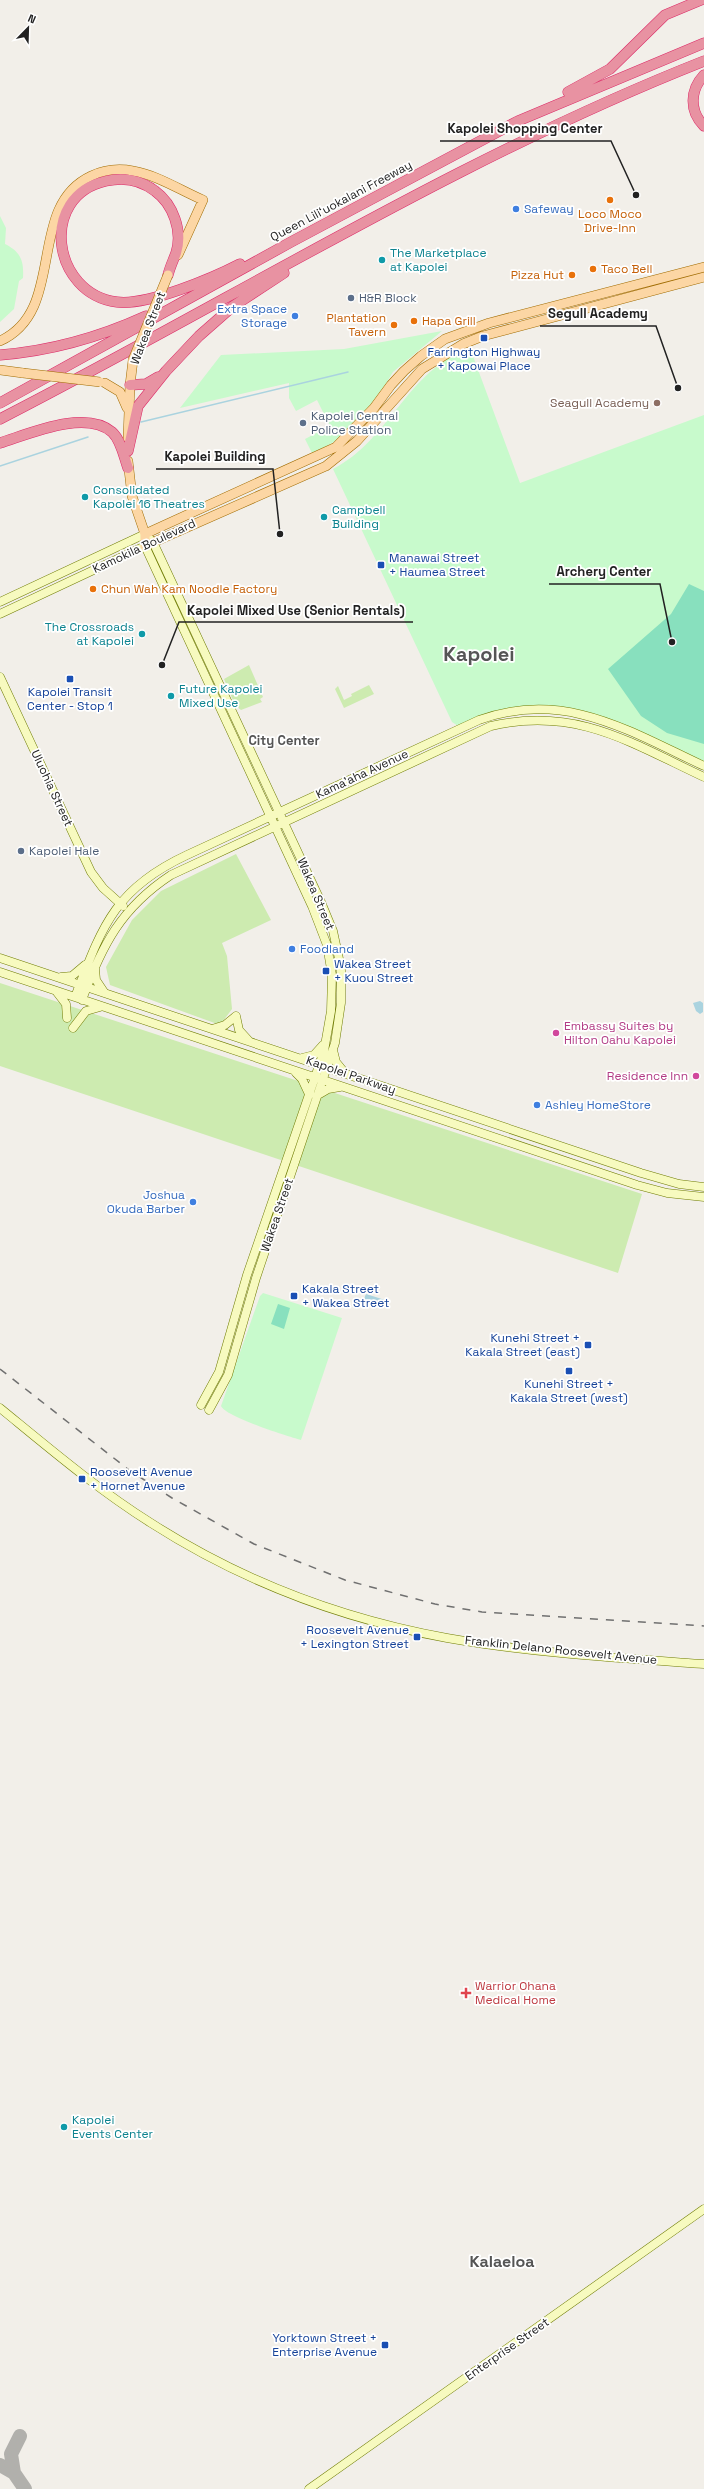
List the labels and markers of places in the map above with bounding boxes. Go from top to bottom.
callout: Kapolei Shopping Center [440,116,611,141]
marker: Loco Moco Drive-Inn [605,195,615,205]
place label: Safeway [524,201,573,217]
marker: Safeway [511,204,521,214]
place label: Loco Moco Drive-Inn [578,206,642,236]
place label: The Marketplace at Kapolei [390,245,487,275]
marker: The Marketplace at Kapolei [377,255,387,265]
place label: Taco Bell [601,261,652,277]
marker: Taco Bell [588,264,598,274]
place label: Pizza Hut [511,267,564,283]
marker: Pizza Hut [567,270,577,280]
place label: H&R Block [359,290,417,306]
marker: H&R Block [346,293,356,303]
place label: Extra Space Storage [217,301,287,331]
callout: Segull Academy [540,301,656,326]
place label: Plantation Tavern [327,310,386,340]
marker: Extra Space Storage [290,311,300,321]
place label: Hapa Grill [422,313,476,329]
marker: Hapa Grill [409,316,419,326]
marker: Plantation Tavern [389,320,399,330]
marker: Farrington Highway + Kapowai Place [479,333,489,343]
place label: Farrington Highway + Kapowai Place [428,344,540,374]
place label: Seagull Academy [550,395,649,411]
marker: Seagull Academy [652,398,662,408]
place label: Kapolei Central Police Station [311,408,398,438]
marker: Kapolei Central Police Station [298,418,308,428]
callout: Kapolei Building [156,444,273,469]
place label: Consolidated Kapolei 16 Theatres [93,482,205,512]
marker: Consolidated Kapolei 16 Theatres [80,492,90,502]
place label: Campbell Building [332,502,385,532]
marker: Campbell Building [319,512,329,522]
place label: Manawai Street + Haumea Street [389,550,486,580]
callout: Archery Center [549,559,660,584]
marker: Manawai Street + Haumea Street [376,560,386,570]
place label: Chun Wah Kam Noodle Factory [101,581,277,597]
marker: Chun Wah Kam Noodle Factory [88,584,98,594]
callout: Kapolei Mixed Use (Senior Rentals) [179,597,413,622]
place label: The Crossroads at Kapolei [45,619,134,649]
marker: The Crossroads at Kapolei [137,629,147,639]
marker: Kapolei Transit Center - Stop 1 [65,674,75,684]
place label: Future Kapolei Mixed Use [179,681,263,711]
place label: Kapolei Transit Center - Stop 1 [27,684,113,714]
marker: Future Kapolei Mixed Use [166,691,176,701]
place label: Kapolei Hale [29,843,99,859]
marker: Kapolei Hale [16,846,26,856]
place label: Foodland [300,941,354,957]
marker: Foodland [287,944,297,954]
place label: Wakea Street + Kuou Street [334,956,414,986]
marker: Wakea Street + Kuou Street [321,966,331,976]
place label: Embassy Suites by Hilton Oahu Kapolei [564,1018,676,1048]
marker: Embassy Suites by Hilton Oahu Kapolei [551,1028,561,1038]
place label: Residence Inn [607,1068,688,1084]
marker: Residence Inn [691,1071,701,1081]
place label: Ashley HomeStore [545,1097,651,1113]
marker: Ashley HomeStore [532,1100,542,1110]
place label: Joshua Okuda Barber [107,1187,185,1217]
marker: Joshua Okuda Barber [188,1197,198,1207]
place label: Kakala Street + Wakea Street [302,1281,390,1311]
marker: Kakala Street + Wakea Street [289,1291,299,1301]
place label: Kunehi Street + Kakala Street (east) [465,1330,580,1360]
marker: Kunehi Street + Kakala Street (east) [583,1340,593,1350]
marker: Kunehi Street + Kakala Street (west) [564,1366,574,1376]
place label: Kunehi Street + Kakala Street (west) [510,1376,628,1406]
place label: Roosevelt Avenue + Hornet Avenue [90,1464,193,1494]
marker: Roosevelt Avenue + Hornet Avenue [77,1474,87,1484]
place label: Roosevelt Avenue + Lexington Street [300,1622,409,1652]
marker: Roosevelt Avenue + Lexington Street [412,1632,422,1642]
place label: Warrior Ohana Medical Home [475,1978,556,2008]
marker: Warrior Ohana Medical Home [460,1987,472,1999]
place label: Kapolei Events Center [72,2112,154,2142]
marker: Kapolei Events Center [59,2122,69,2132]
place label: Yorktown Street + Enterprise Avenue [272,2330,377,2360]
marker: Yorktown Street + Enterprise Avenue [380,2340,390,2350]

